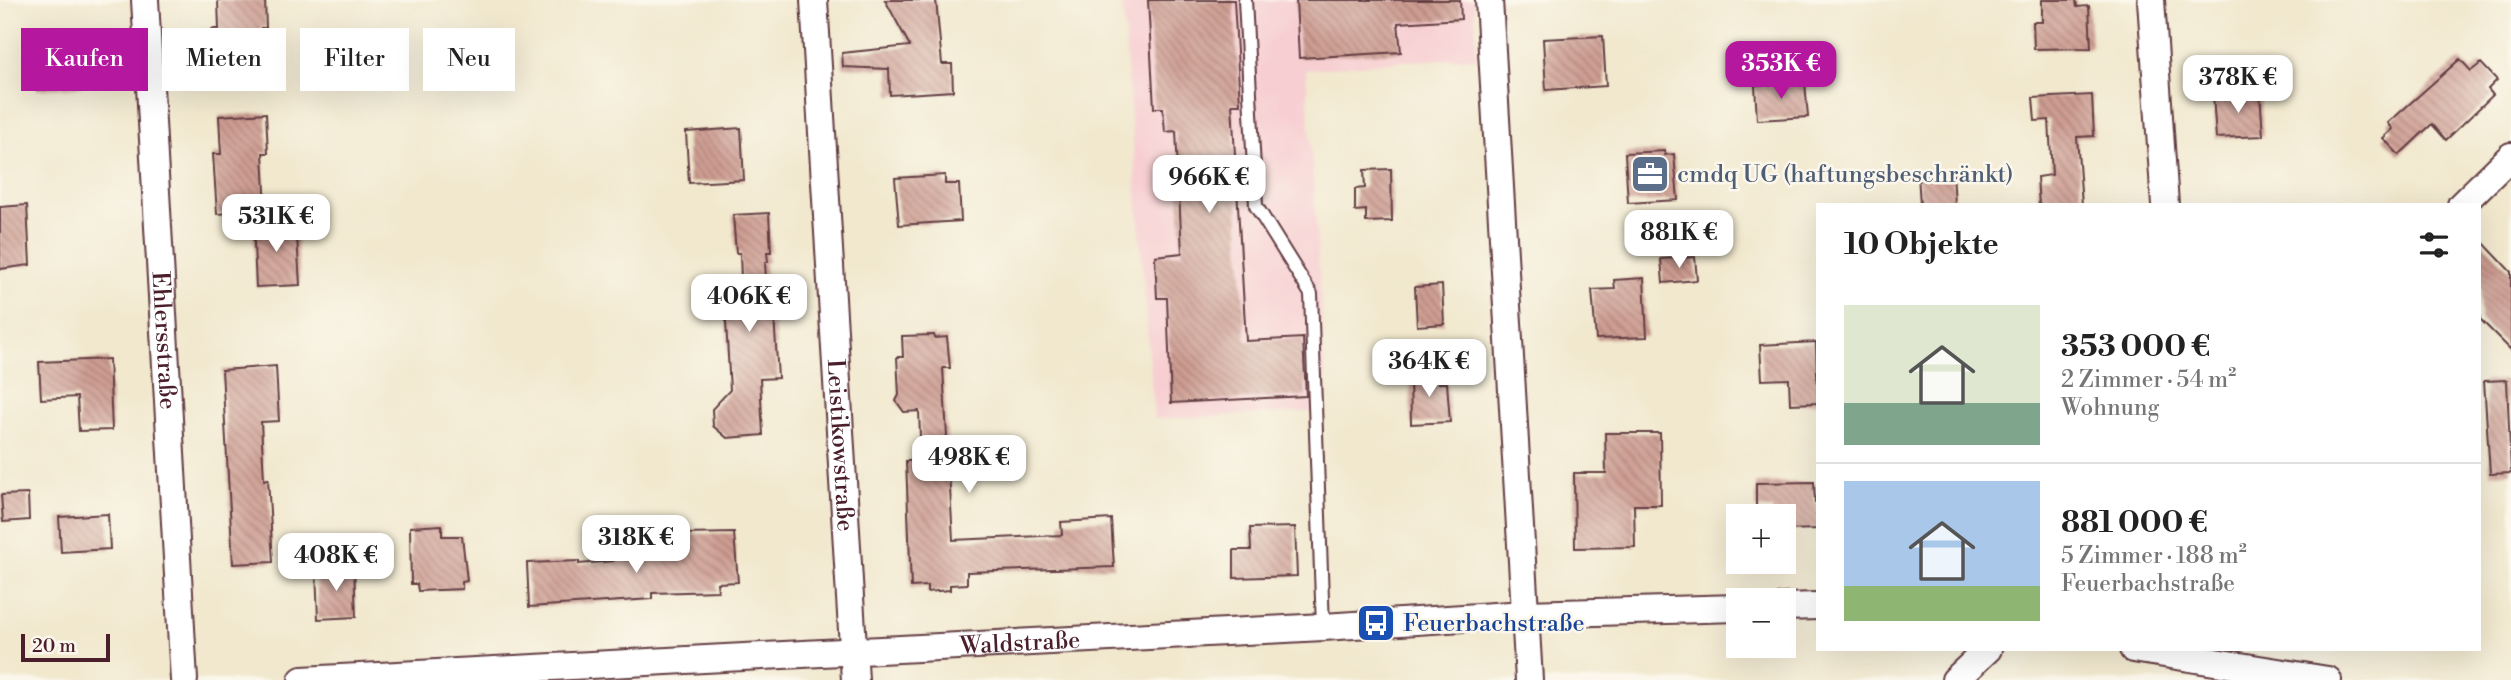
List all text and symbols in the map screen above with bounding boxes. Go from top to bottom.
chip: Kaufen [21,28,148,91]
chip: Mieten [162,28,286,91]
chip: Filter [300,28,409,91]
chip: Neu [423,28,515,91]
pin: 353K € [1724,42,1838,101]
text: 353K € [1741,50,1821,78]
pin: 378K € [2181,55,2295,115]
text: 378K € [2199,64,2277,92]
office icon: cmdq UG (haftungsbeschränkt) [1629,153,1671,195]
pin: 966K € [1152,156,1266,215]
place label: cmdq UG (haftungsbeschränkt) [1677,160,2013,190]
text: 966K € [1169,164,1249,192]
pin: 531K € [219,194,333,254]
text: 531K € [238,203,314,231]
pin: 881K € [1622,210,1736,270]
text: 881K € [1640,219,1718,247]
text: 10 Objekte [1844,226,1999,264]
icon: filters [2415,226,2453,264]
street label: Ehlersstraße [145,271,182,410]
pin: 406K € [692,274,806,334]
text: 406K € [707,283,791,311]
text: 353 000 € [2061,328,2210,366]
icon: home [1900,333,1984,417]
pin: 364K € [1372,340,1486,399]
text: 364K € [1388,348,1470,376]
street label: Leistikowstraße [820,358,860,532]
text: 2 Zimmer · 54 m² [2061,366,2236,394]
text: Wohnung [2061,394,2159,422]
pin: 498K € [912,435,1026,495]
text: 498K € [928,444,1010,472]
map controls [1726,504,1796,658]
button: + [1726,504,1796,574]
text: 881 000 € [2061,504,2208,542]
icon: home [1900,509,1984,593]
pin: 318K € [579,516,693,575]
text: 318K € [598,524,674,552]
pin: 408K € [279,534,393,593]
text: 408K € [294,542,378,570]
text: 5 Zimmer · 188 m² [2061,542,2247,570]
text: Feuerbachstraße [2061,570,2235,598]
button: − [1726,588,1796,658]
bus stop icon: Feuerbachstraße [1355,602,1397,644]
place label: Feuerbachstraße [1403,609,1585,639]
street label: Waldstraße [958,626,1081,662]
scale bar [21,631,110,663]
text: 20 m [32,634,76,658]

